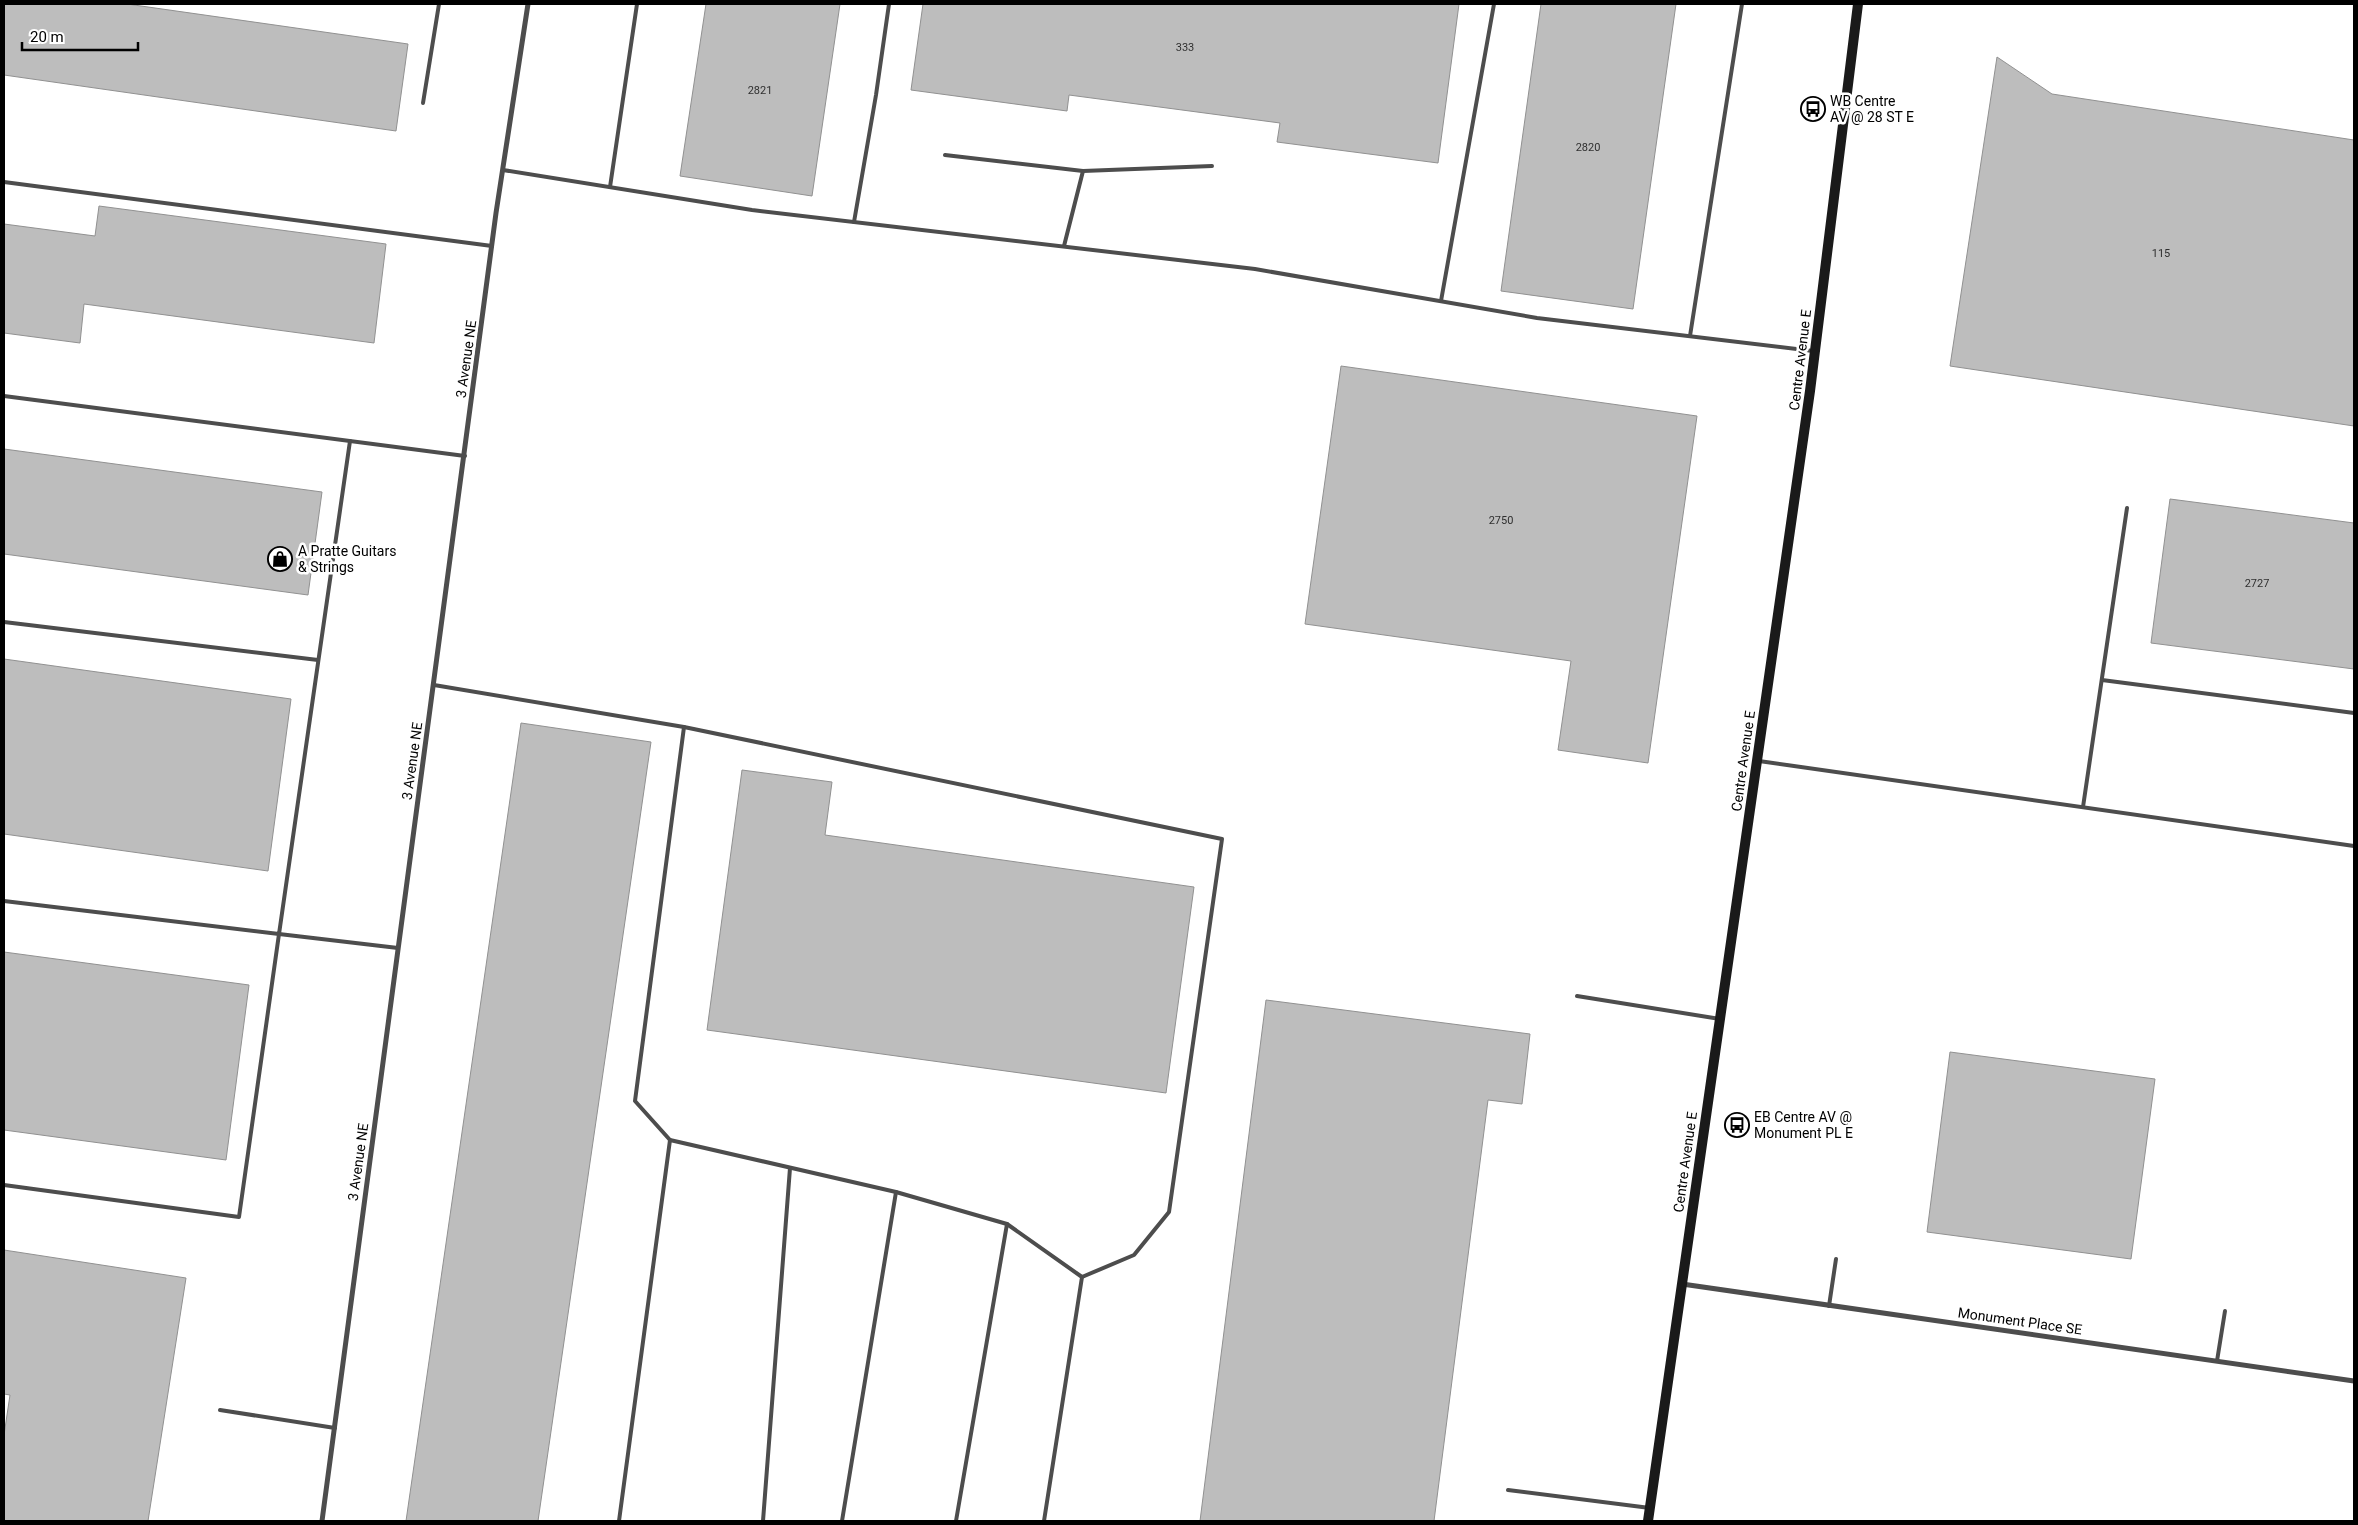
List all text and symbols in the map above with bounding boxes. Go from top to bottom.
scale bar [22,20,139,52]
text: 20 m [30,28,64,46]
house number: 333 [1176,41,1194,54]
house number: 2821 [748,84,772,97]
place label: WB Centre AV @ 28 ST E [1830,93,1914,125]
bus stop icon: WB Centre AV @ 28 ST E [1800,96,1826,122]
house number: 2820 [1576,141,1600,154]
house number: 115 [2152,247,2170,260]
street label: Centre Avenue E [1786,309,1814,411]
street label: 3 Avenue NE [453,319,479,399]
house number: 2750 [1489,514,1513,527]
place label: A Pratte Guitars & Strings [298,543,396,575]
shop icon: A Pratte Guitars & Strings [267,546,293,572]
house number: 2727 [2245,577,2269,590]
street label: Centre Avenue E [1728,710,1758,812]
street label: 3 Avenue NE [399,721,425,801]
place label: EB Centre AV @ Monument PL E [1754,1109,1853,1141]
street label: Centre Avenue E [1670,1111,1700,1213]
bus stop icon: EB Centre AV @ Monument PL E [1724,1112,1750,1138]
street label: 3 Avenue NE [345,1122,371,1202]
street label: Monument Place SE [1957,1304,2083,1338]

